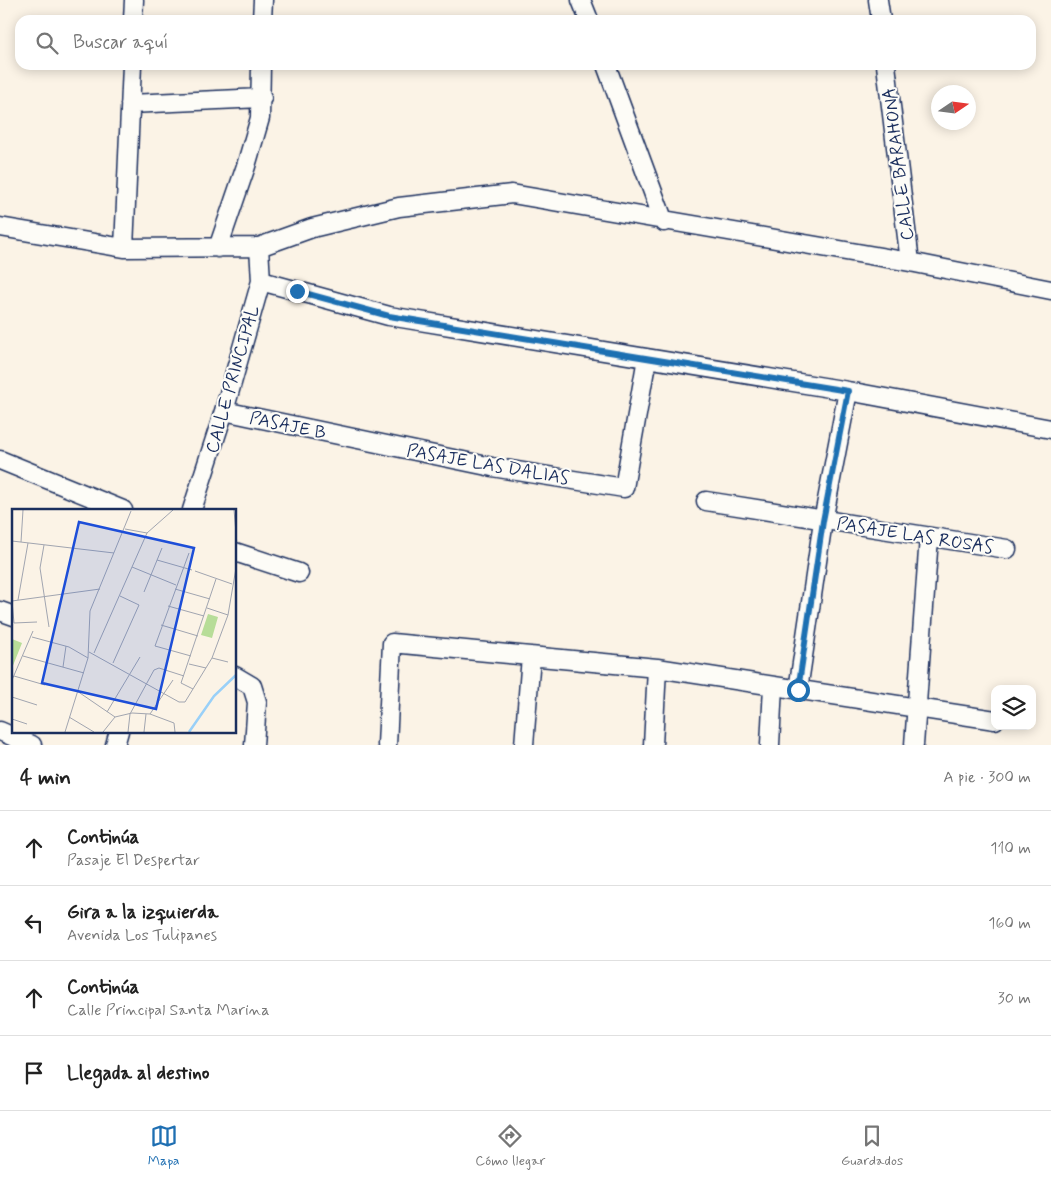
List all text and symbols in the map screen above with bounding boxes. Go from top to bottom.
search box [15,15,1036,70]
icon: search [33,29,61,57]
text: Buscar aquí [73,30,168,55]
north arrow [931,85,976,130]
street label: CALLE BARAHONA [878,86,920,242]
route end [286,280,309,303]
street label: CALLE PRINCIPAL [200,302,266,456]
street label: PASAJE B [247,406,328,446]
street label: PASAJE LAS DALIAS [405,439,571,491]
inset map [12,509,236,732]
street label: PASAJE LAS ROSAS [835,512,995,560]
route start [787,679,810,702]
map controls [991,685,1036,730]
button: layers [991,685,1036,730]
text: 4 min [20,764,71,792]
text: A pie · 300 m [943,767,1031,788]
text: Continúa [67,825,139,850]
icon: ahead [20,834,48,862]
text: 110 m [990,838,1031,859]
text: Pasaje El Despertar [67,850,200,871]
text: Gira a la izquierda [67,900,218,925]
icon: left [20,909,48,937]
text: 160 m [988,913,1031,934]
text: Avenida Los Tulipanes [67,925,217,946]
text: Continúa [67,975,139,1000]
icon: ahead [20,984,48,1012]
text: 30 m [998,988,1031,1009]
text: Calle Principal Santa Marina [67,1000,269,1021]
icon: arrive [20,1059,48,1087]
text: Llegada al destino [67,1061,209,1086]
tab: Mapa [148,1122,180,1170]
tab: Cómo llegar [475,1122,545,1170]
tab: Guardados [841,1122,903,1170]

